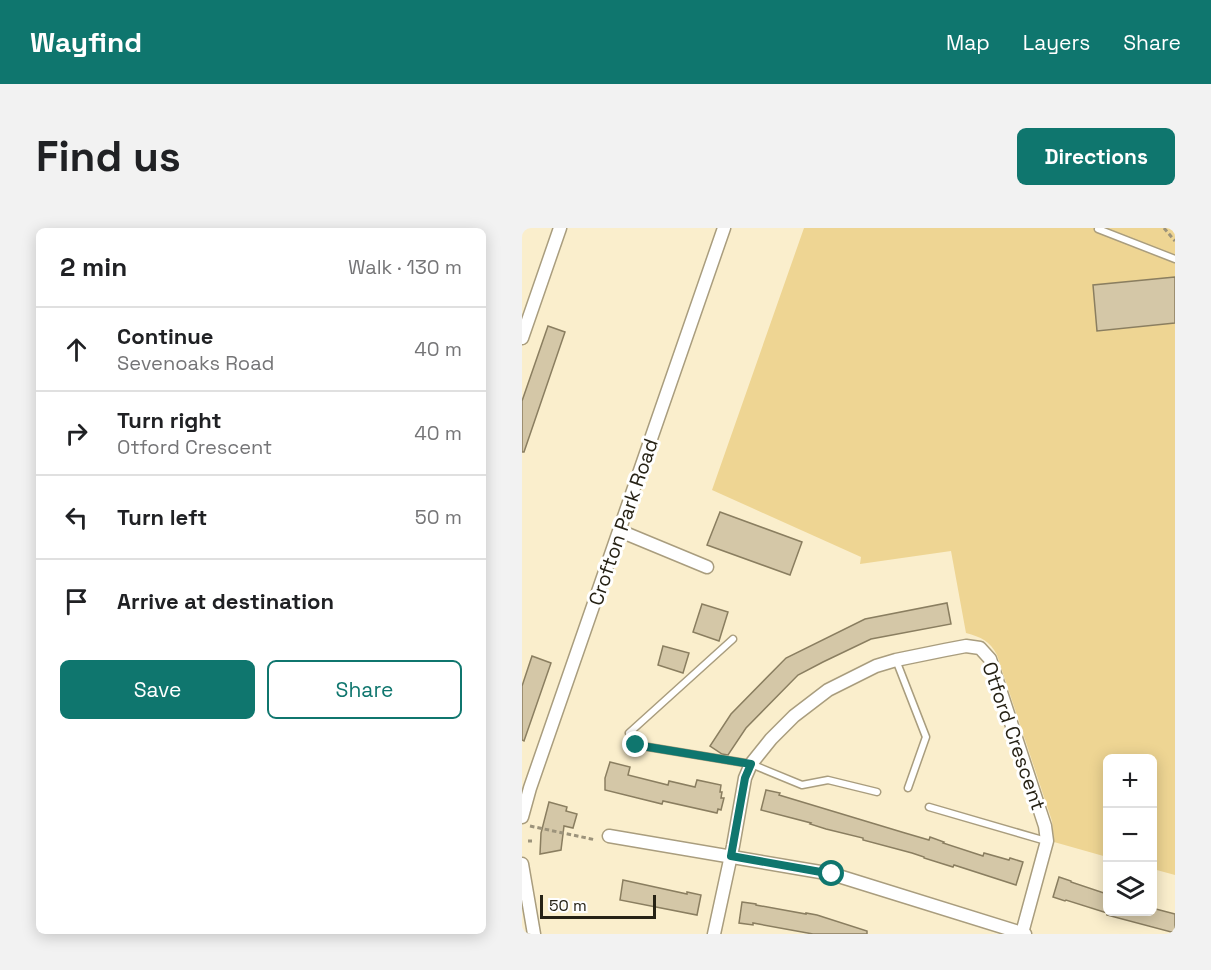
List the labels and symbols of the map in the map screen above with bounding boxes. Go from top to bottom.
street label: Crofton Park Road [582,435,664,609]
street label: Otford Crescent [976,658,1052,814]
route end [622,731,648,757]
route start [818,860,844,886]
scale bar [540,892,656,920]

